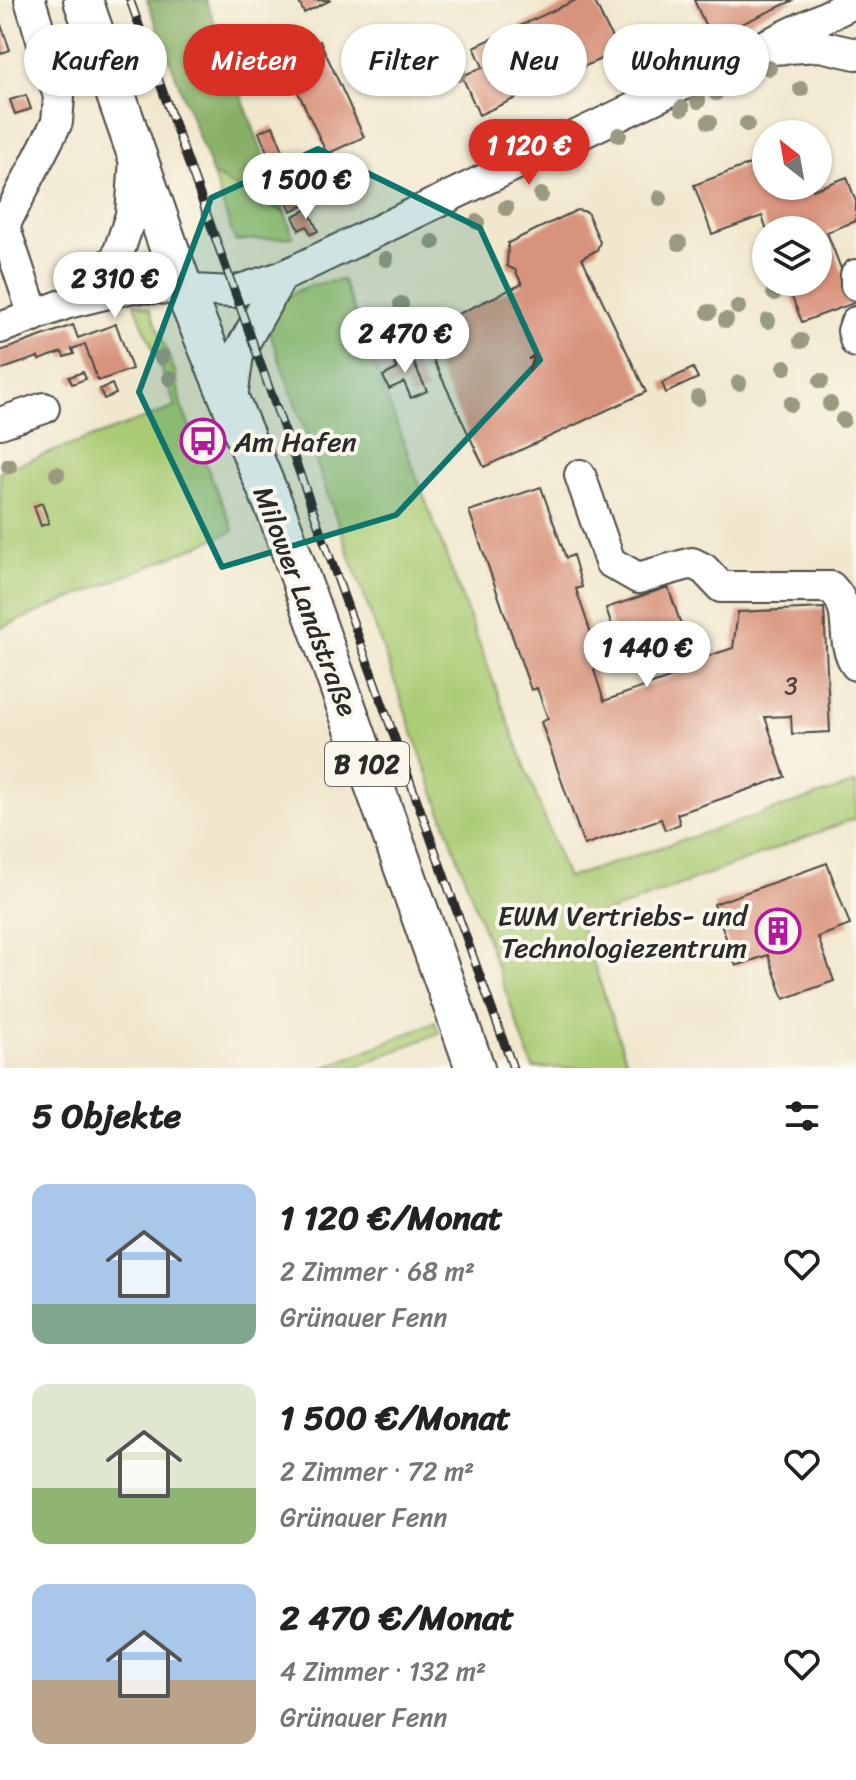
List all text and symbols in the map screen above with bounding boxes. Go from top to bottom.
chip: Kaufen [24,24,167,96]
chip: Mieten [183,24,325,96]
chip: Filter [341,24,466,96]
chip: Neu [482,24,587,96]
chip: Wohnung [603,24,769,96]
pin: 1 120 € [455,119,603,187]
north arrow [752,120,832,200]
map controls [752,120,832,296]
text: 1 120 € [487,122,571,168]
pin: 1 500 € [232,153,380,221]
text: 1 500 € [261,156,351,202]
button: layers [752,216,832,296]
pin: 2 310 € [41,252,189,320]
text: 2 310 € [71,255,159,301]
pin: 2 470 € [331,307,479,375]
text: 2 470 € [358,310,452,356]
house number: 1 [528,341,538,383]
bus stop icon: Am Hafen [179,417,227,465]
place label: Am Hafen [233,417,357,466]
street label: Milower Landstraße [239,479,372,724]
pin: 1 440 € [573,621,721,689]
text: 1 440 € [602,624,692,670]
house number: 3 [784,665,798,707]
road number: B 102 [325,742,409,786]
place label: EWM Vertriebs- und Technologiezentrum [498,891,749,972]
building icon: EWM Vertriebs- und Technologiezentrum [754,907,802,955]
text: 5 Objekte [32,1086,181,1146]
icon: filters [780,1094,824,1138]
text: 1 120 €/Monat [280,1188,503,1248]
icon: home [96,1216,192,1312]
icon: heart [780,1242,824,1286]
text: 2 Zimmer · 68 m² [280,1248,475,1294]
text: Grünauer Fenn [280,1294,447,1340]
text: 1 500 €/Monat [280,1388,511,1448]
icon: home [96,1416,192,1512]
icon: heart [780,1442,824,1486]
text: 2 Zimmer · 72 m² [280,1448,474,1494]
text: Grünauer Fenn [280,1494,447,1540]
text: 2 470 €/Monat [280,1588,514,1648]
icon: home [96,1616,192,1712]
icon: heart [780,1642,824,1686]
text: 4 Zimmer · 132 m² [280,1648,486,1694]
text: Grünauer Fenn [280,1694,447,1740]

